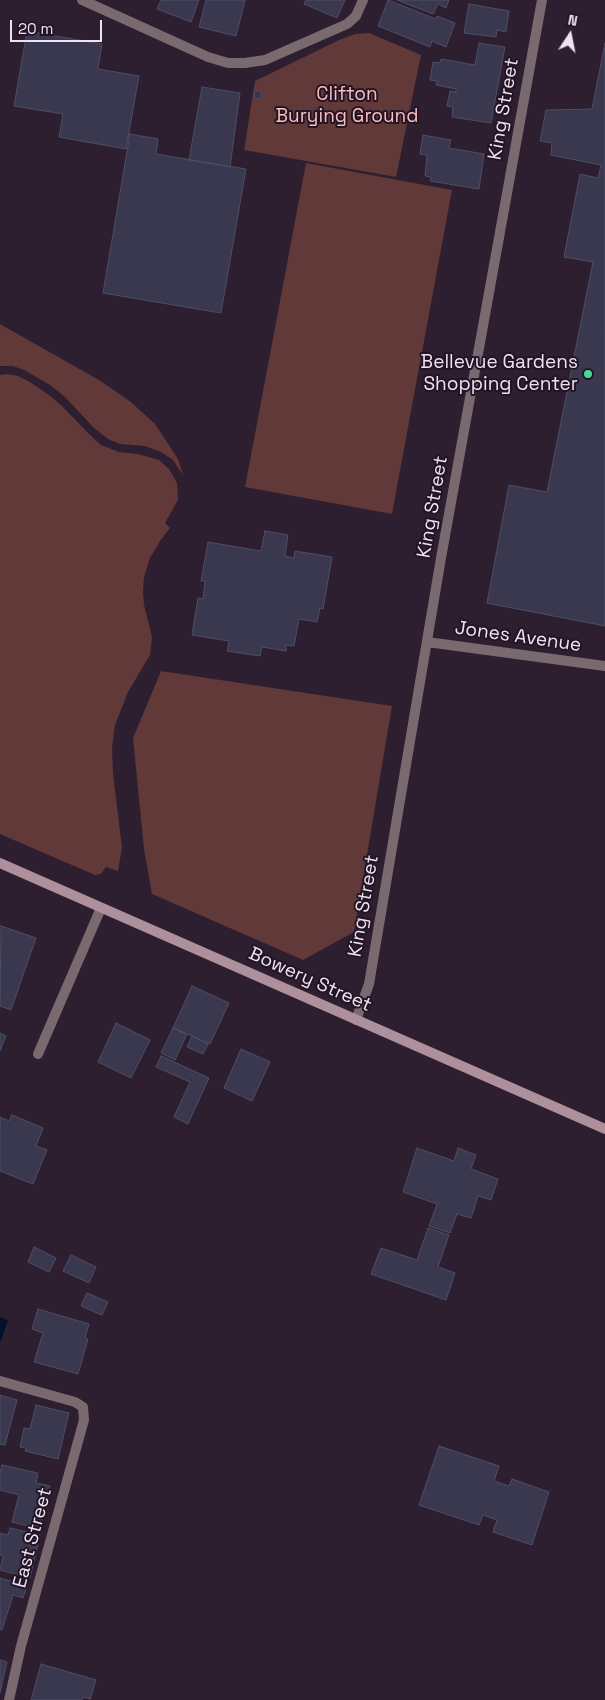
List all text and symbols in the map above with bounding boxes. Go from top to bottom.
scale bar [12,10,105,42]
north arrow [545,10,595,60]
text: N [567,11,579,30]
text: 20 m [18,19,53,38]
street label: King Street [484,56,524,162]
park label: Clifton Burying Ground [276,84,418,128]
place label: Bellevue Gardens Shopping Center [421,352,578,396]
marker: Bellevue Gardens Shopping Center [582,368,594,380]
street label: King Street [413,454,453,560]
street label: Jones Avenue [453,617,583,657]
street label: King Street [344,853,384,959]
street label: Bowery Street [245,943,375,1017]
street label: East Street [9,1485,57,1591]

